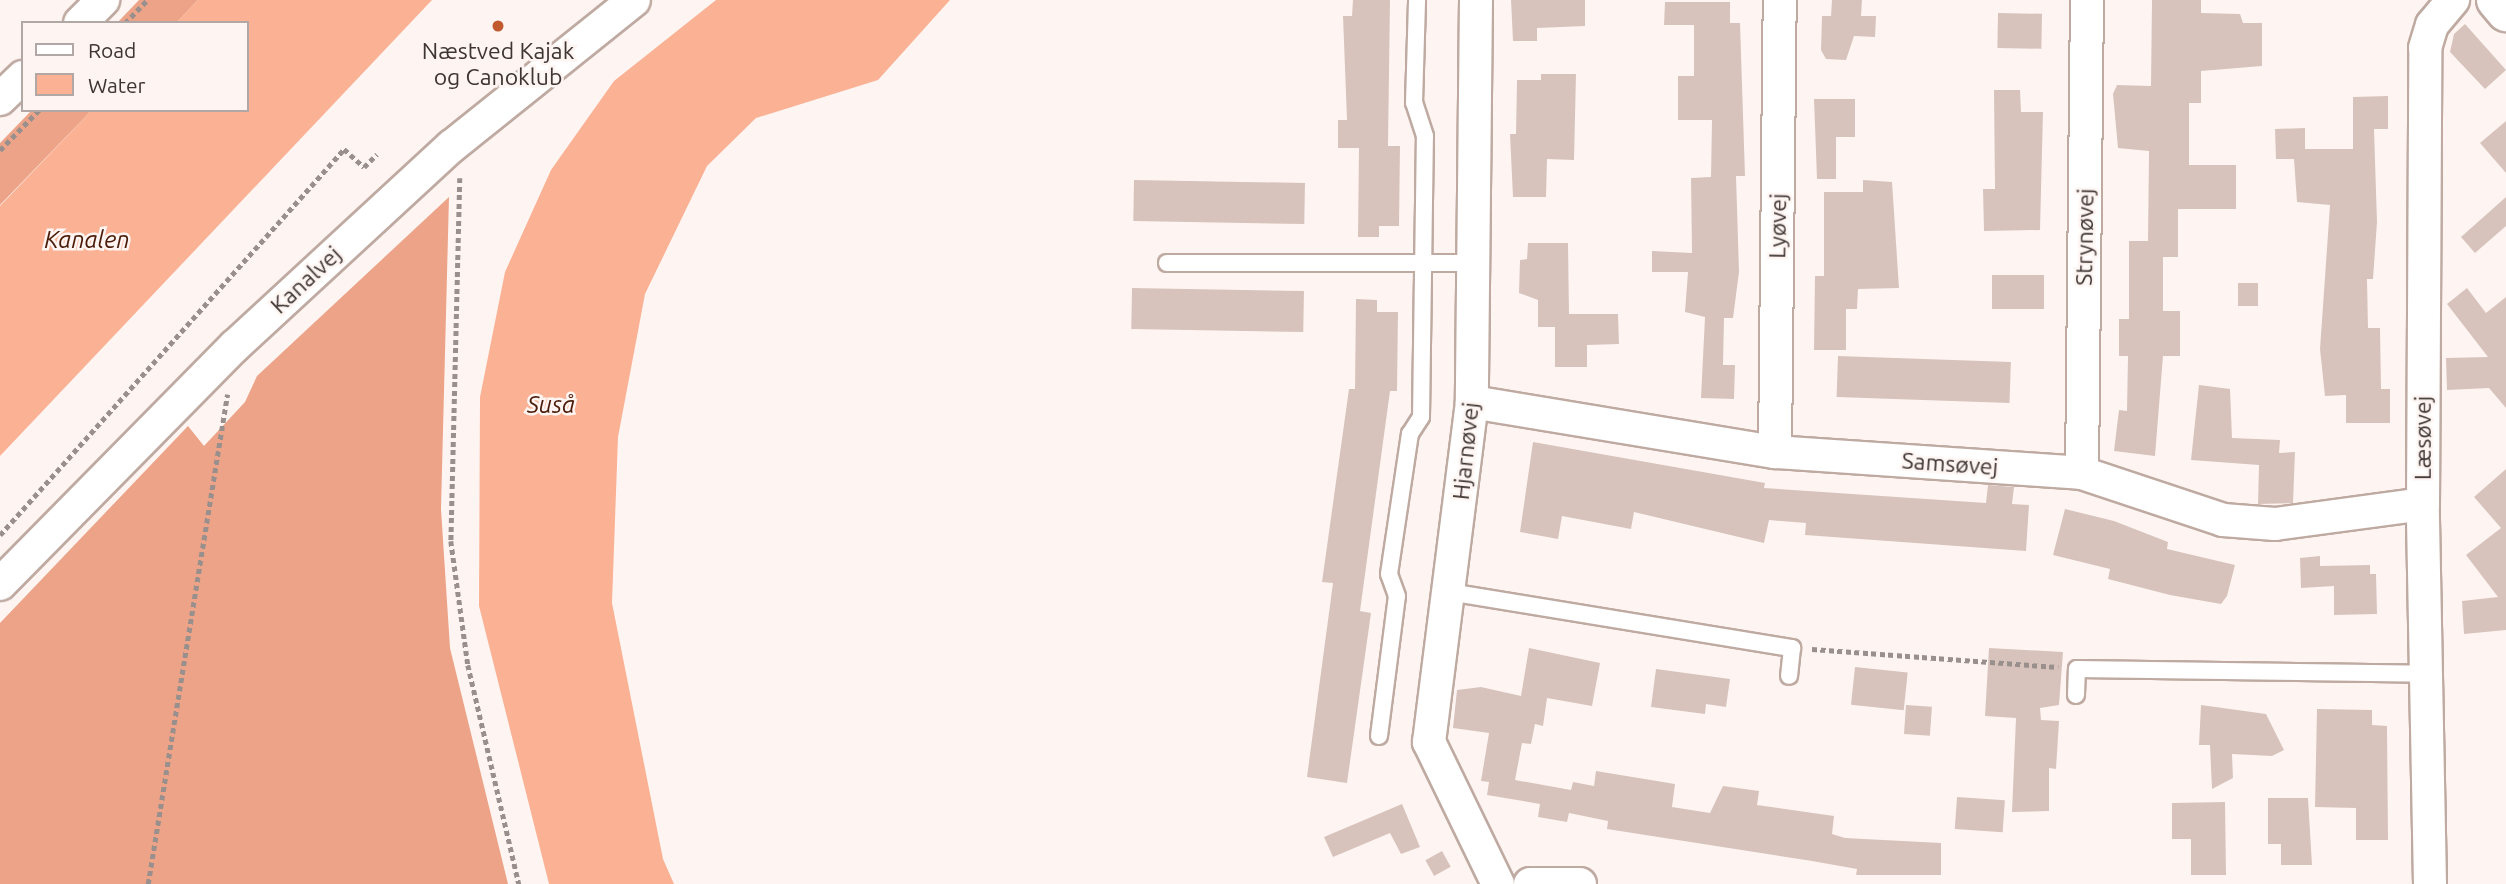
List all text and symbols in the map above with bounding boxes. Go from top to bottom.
marker: Næstved Kajak og Canoklub [490,18,506,34]
legend [21,21,248,112]
place label: Næstved Kajak og Canoklub [422,37,574,91]
text: Road [88,38,136,62]
text: Water [88,73,146,97]
street label: Strynøvej [2070,188,2100,286]
street label: Lyøvej [1764,193,1792,259]
water label: Kanalen [44,226,130,254]
street label: Kanalvej [265,241,347,319]
water label: Suså [527,391,575,419]
street label: Læsøvej [2409,396,2437,480]
street label: Hjarnøvej [1447,401,1485,501]
street label: Samsøvej [1901,447,1999,481]

